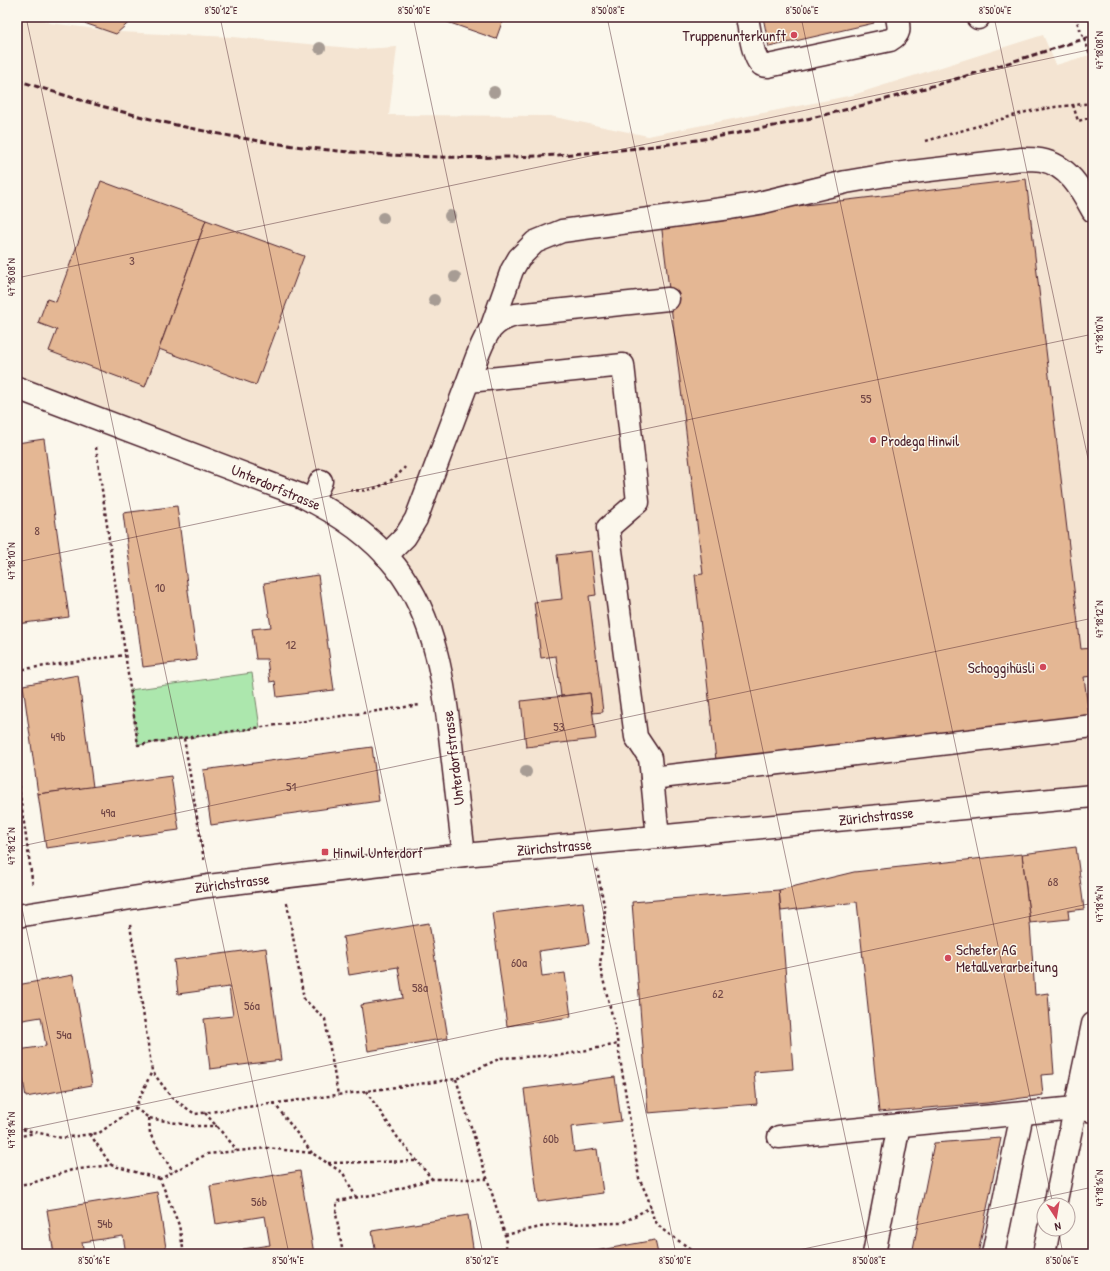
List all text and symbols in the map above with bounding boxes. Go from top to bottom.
text: 8°50'12"E [205,4,238,17]
text: 8°50'10"E [398,4,431,17]
text: 8°50'08"E [591,4,625,17]
text: 8°50'06"E [786,4,819,17]
text: 8°50'04"E [979,4,1012,17]
place label: Truppenunterkunft [682,25,787,46]
marker: Truppenunterkunft [789,30,799,40]
text: 47°18'08"N [1093,31,1106,69]
house number: 3 [129,251,135,269]
text: 47°18'08"N [5,258,18,296]
text: 47°18'10"N [1093,316,1106,354]
house number: 55 [861,389,872,407]
place label: Prodega Hinwil [881,430,959,451]
marker: Prodega Hinwil [868,435,878,445]
street label: Unterdorfstrasse [228,459,324,515]
house number: 8 [34,521,40,539]
text: 47°18'10"N [5,542,18,580]
house number: 10 [155,578,165,596]
text: 47°18'12"N [1093,600,1106,638]
house number: 12 [286,635,296,653]
place label: Schoggihüsli [968,657,1035,678]
marker: Schoggihüsli [1038,662,1048,672]
street label: Unterdorfstrasse [437,709,469,806]
house number: 53 [553,717,565,735]
house number: 49b [50,727,66,745]
house number: 51 [286,777,296,795]
street label: Zürichstrasse [838,802,914,830]
house number: 49a [101,803,115,821]
text: 47°18'12"N [5,827,18,865]
street label: Zürichstrasse [516,833,592,861]
place label: Hinwil Unterdorf [333,842,424,863]
marker: Hinwil Unterdorf [320,847,330,857]
street label: Zürichstrasse [194,868,271,898]
house number: 68 [1048,872,1059,890]
text: 47°18'14"N [1093,886,1106,922]
place label: Schefer AG Metallverarbeitung [956,939,1058,977]
house number: 60a [511,953,527,971]
marker: Schefer AG Metallverarbeitung [943,953,953,963]
house number: 58a [412,978,428,996]
house number: 62 [712,984,724,1002]
house number: 56a [244,996,260,1014]
house number: 54a [56,1025,72,1043]
text: 47°18'14"N [5,1112,18,1148]
house number: 60b [543,1129,559,1147]
text: 47°18'16"N [1093,1170,1106,1206]
house number: 56b [251,1192,267,1210]
north arrow [1036,1197,1076,1237]
house number: 54b [97,1214,113,1232]
text: N [1054,1219,1062,1234]
text: 8°50'16"E [78,1254,111,1267]
text: 8°50'14"E [272,1254,304,1267]
text: 8°50'12"E [466,1254,499,1267]
text: 8°50'10"E [659,1254,692,1267]
text: 8°50'08"E [852,1254,886,1267]
text: 8°50'06"E [1046,1254,1079,1267]

